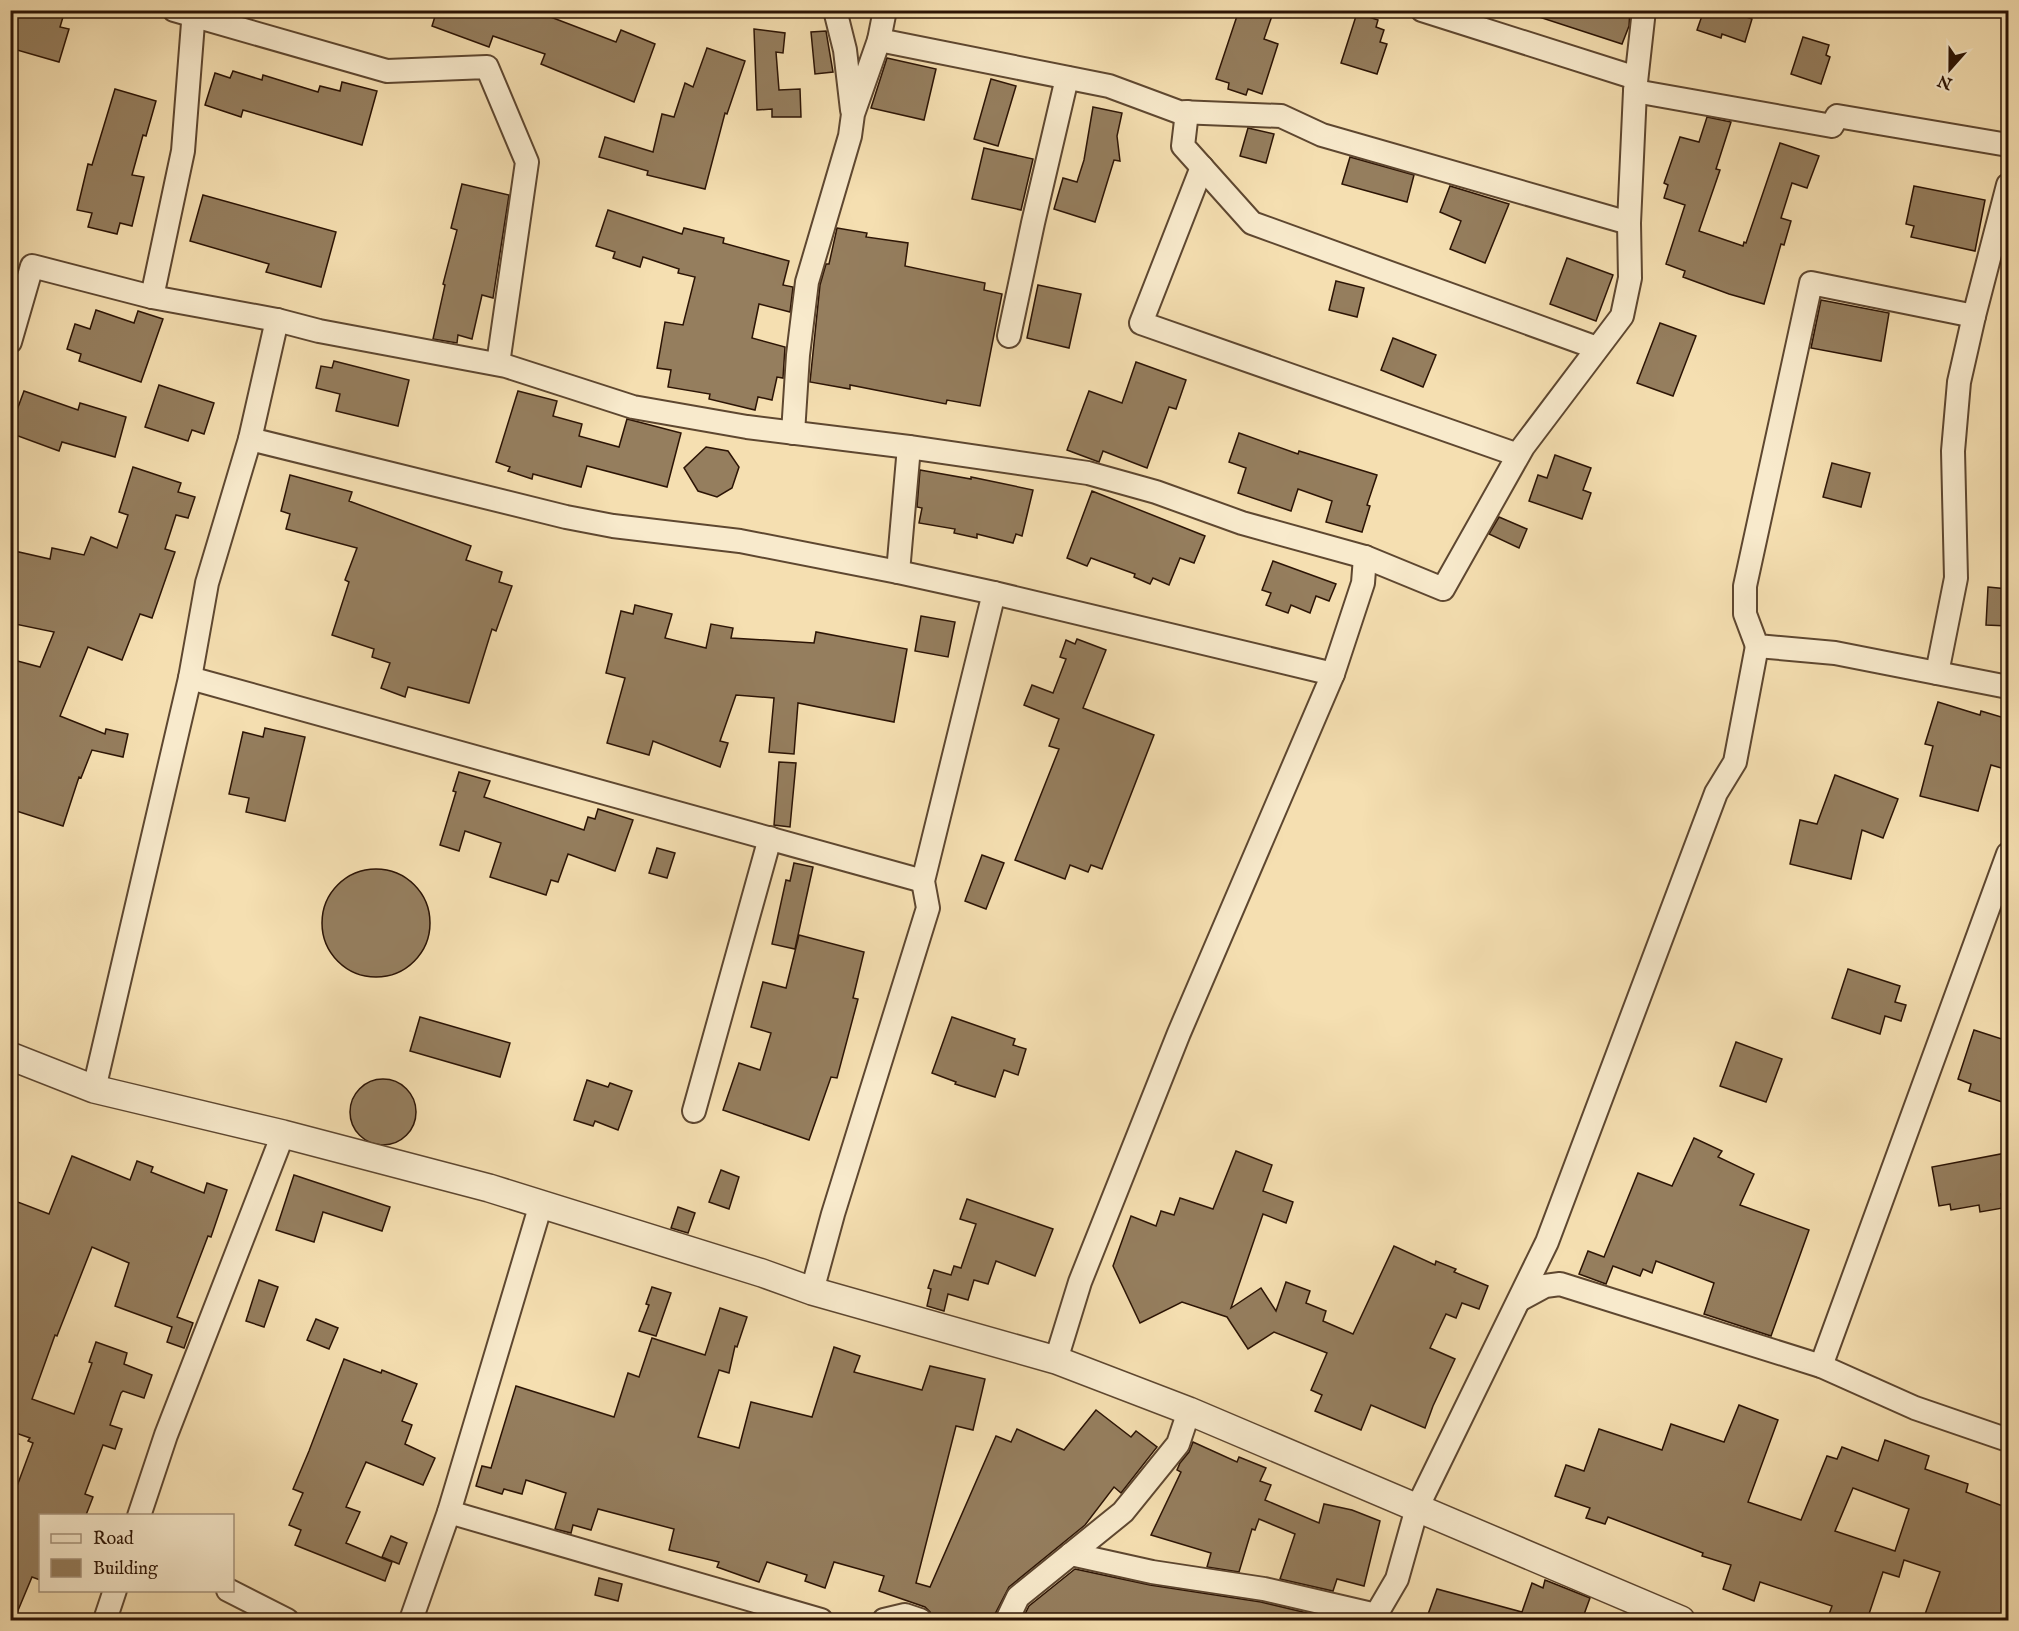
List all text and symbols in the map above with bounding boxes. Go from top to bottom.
north arrow [1920,39,1980,99]
text: N [1935,69,1956,93]
legend [39,1514,234,1592]
text: Road [93,1528,134,1551]
text: Building [93,1558,158,1581]

